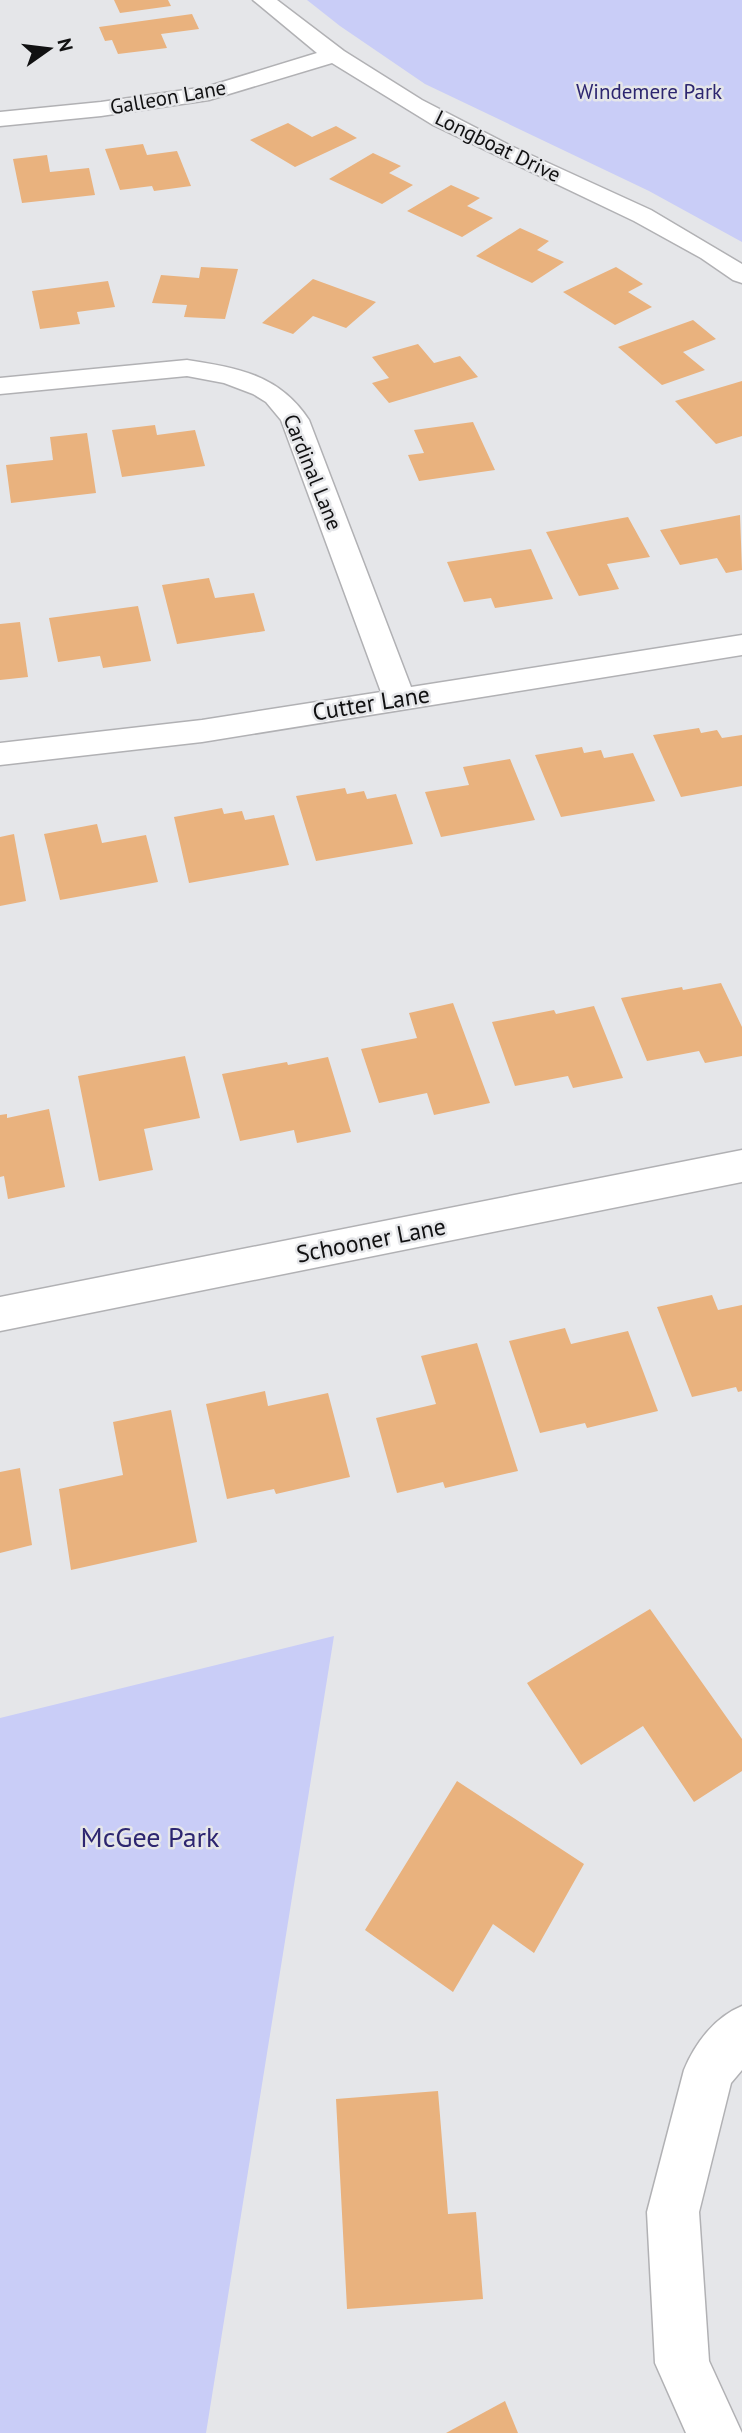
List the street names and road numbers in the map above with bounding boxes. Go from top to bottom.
street label: Galleon Lane [108,74,228,120]
street label: Longboat Drive [431,104,565,188]
street label: Cardinal Lane [277,410,349,534]
street label: Cutter Lane [310,678,432,728]
street label: Schooner Lane [294,1210,448,1270]

